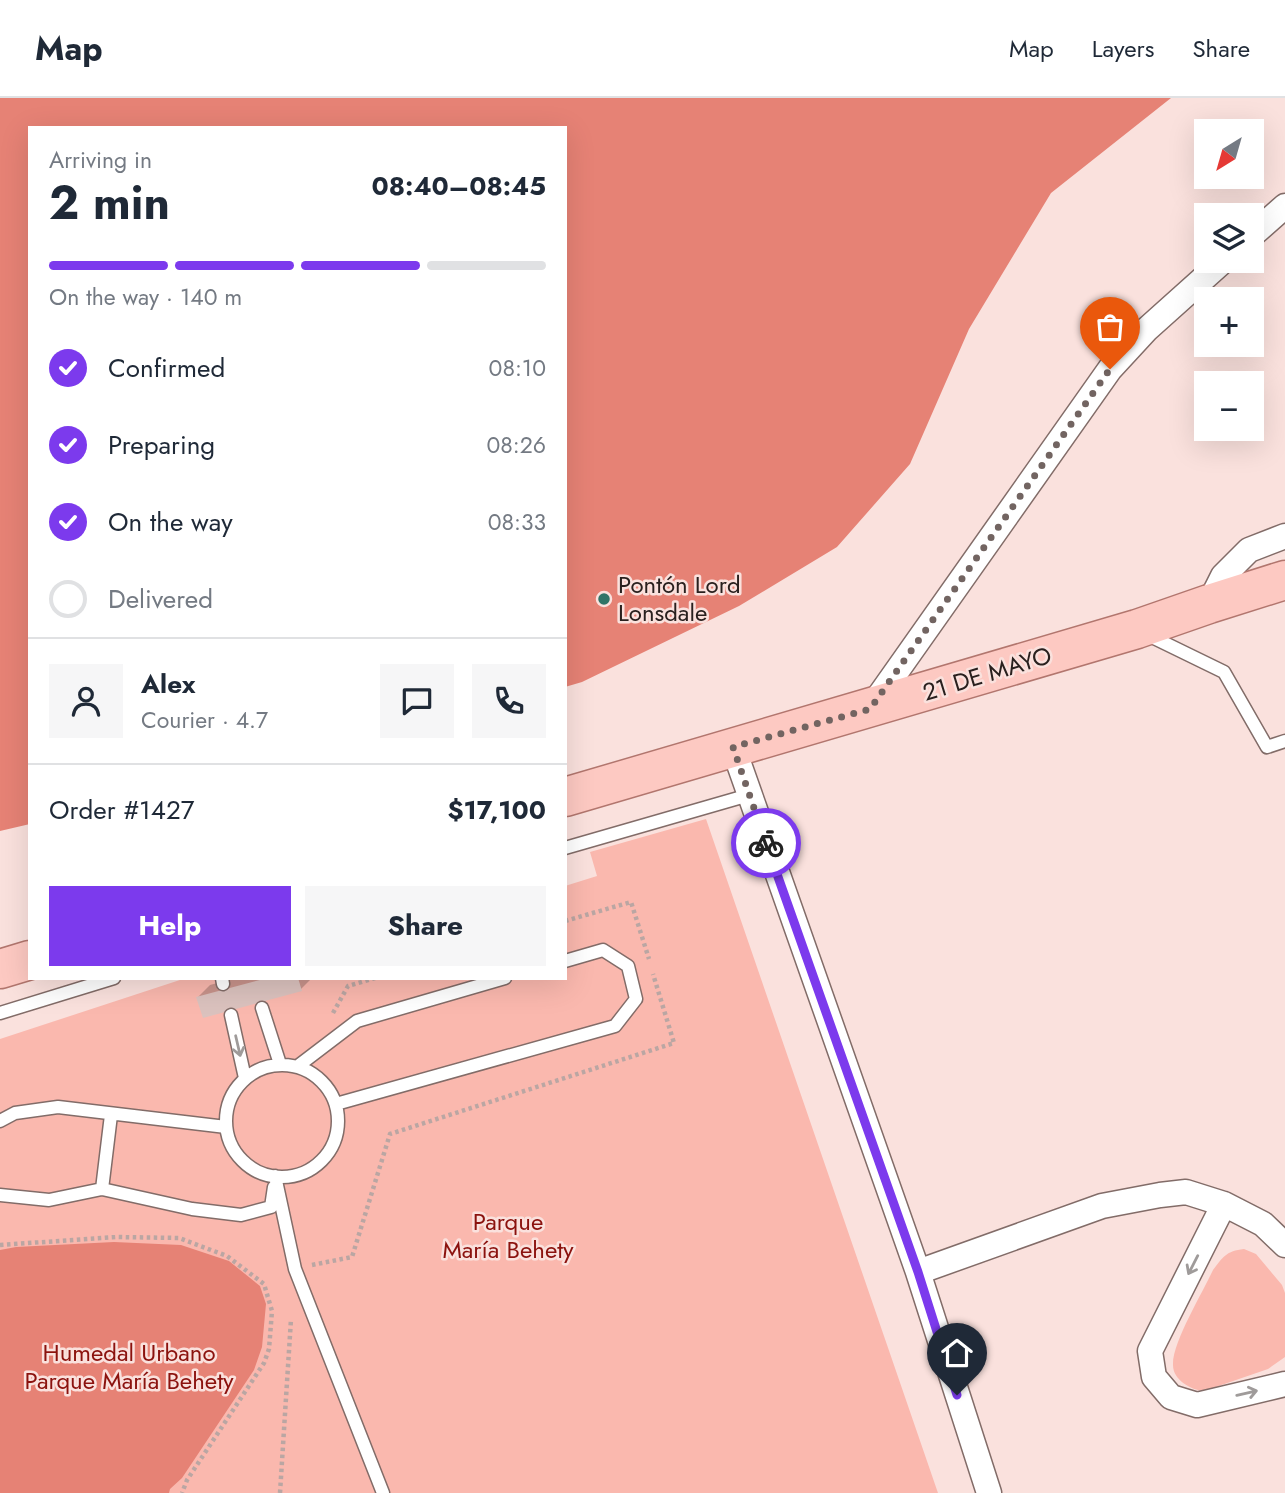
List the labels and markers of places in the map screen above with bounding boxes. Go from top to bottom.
pin [1080,297,1140,369]
place label: Pontón Lord Lonsdale [618,567,741,630]
marker: Pontón Lord Lonsdale [596,591,612,607]
pin [927,1323,987,1395]

